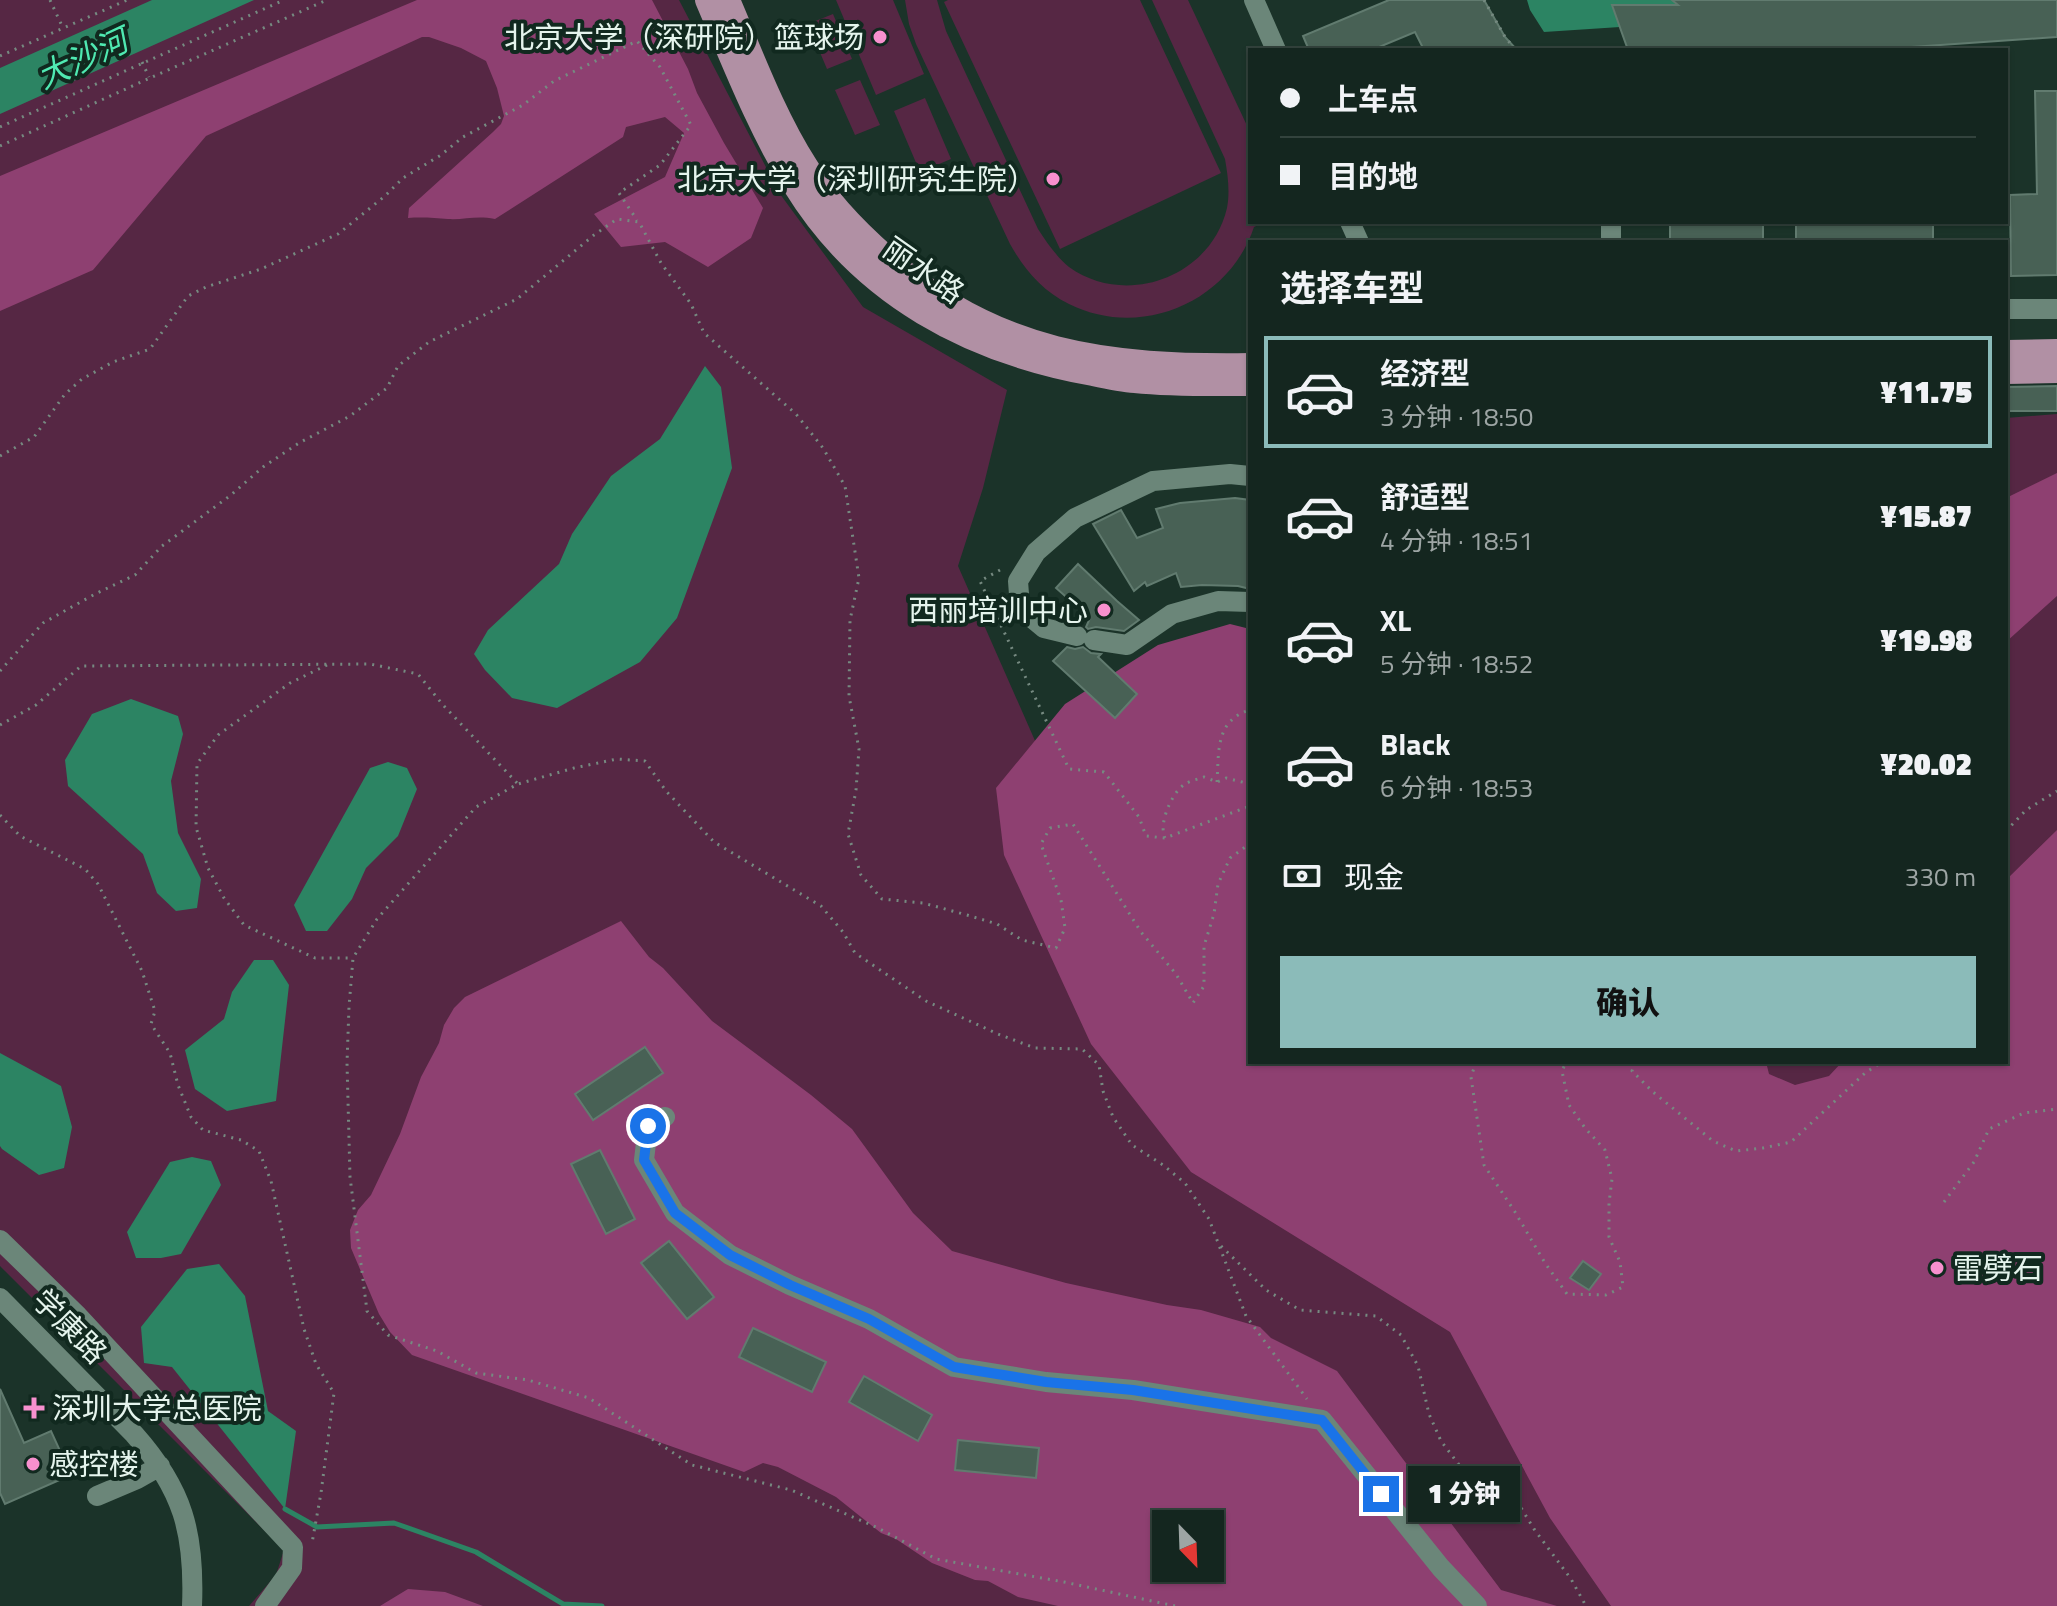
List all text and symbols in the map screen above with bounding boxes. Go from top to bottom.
water label: 大沙河 [28,13,141,100]
place label: 北京大学（深研院）篮球场 [504,14,864,60]
marker: 北京大学（深研院）篮球场 [871,28,889,46]
text: 上车点 [1328,76,1418,122]
text: 目的地 [1328,153,1418,199]
place label: 北京大学（深圳研究生院） [677,156,1037,202]
marker: 北京大学（深圳研究生院） [1044,170,1062,188]
street label: 丽水路 [874,225,974,315]
text: 选择车型 [1280,260,1424,315]
text: 经济型 [1380,350,1470,396]
icon: car [1284,356,1356,428]
text: ¥11.75 [1880,369,1972,415]
text: 3 分钟 · 18:50 [1380,397,1533,436]
text: 舒适型 [1380,474,1470,520]
icon: car [1284,480,1356,552]
text: ¥15.87 [1880,493,1972,539]
text: 4 分钟 · 18:51 [1380,521,1533,560]
place label: 西丽培训中心 [908,587,1088,633]
text: XL [1380,597,1411,643]
marker: 西丽培训中心 [1095,601,1113,619]
icon: car [1284,604,1356,676]
text: ¥19.98 [1880,617,1972,663]
text: 5 分钟 · 18:52 [1380,644,1533,683]
text: Black [1380,721,1451,767]
icon: car [1284,728,1356,800]
text: ¥20.02 [1880,741,1972,787]
text: 6 分钟 · 18:53 [1380,768,1533,807]
icon: cash [1280,854,1324,898]
text: 现金 [1344,854,1404,900]
text: 330 m [1905,857,1976,896]
button: 确认 [1280,956,1976,1048]
route start [630,1108,666,1144]
place label: 雷劈石 [1953,1245,2043,1291]
marker: 雷劈石 [1928,1259,1946,1277]
street label: 学康路 [22,1278,118,1374]
place label: 深圳大学总医院 [52,1385,262,1431]
marker: 深圳大学总医院 [23,1397,45,1419]
place label: 感控楼 [49,1441,139,1487]
marker: 感控楼 [24,1455,42,1473]
callout: 1 分钟 [1409,1466,1521,1522]
text: 1 分钟 [1428,1474,1500,1513]
route end [1363,1476,1399,1512]
north arrow [1152,1510,1224,1582]
map controls [1152,1510,1224,1582]

